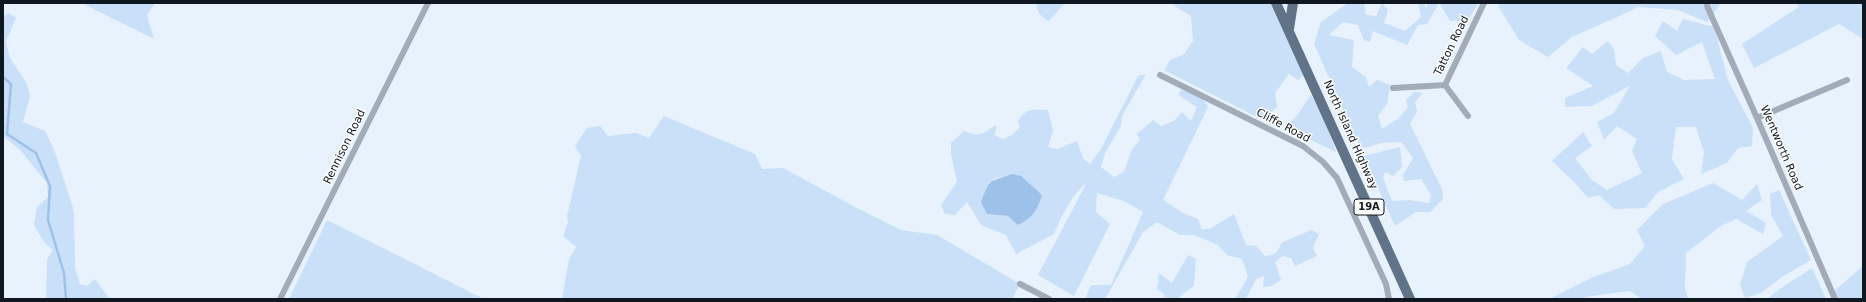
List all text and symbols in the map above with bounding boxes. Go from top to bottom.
street label: Tatton Road [1432,14,1472,78]
street label: North Island Highway [1320,78,1380,192]
street label: Wentworth Road [1757,104,1805,192]
street label: Cliffe Road [1254,106,1312,146]
street label: Rennison Road [321,108,369,186]
road number: 19A [1354,199,1384,215]

